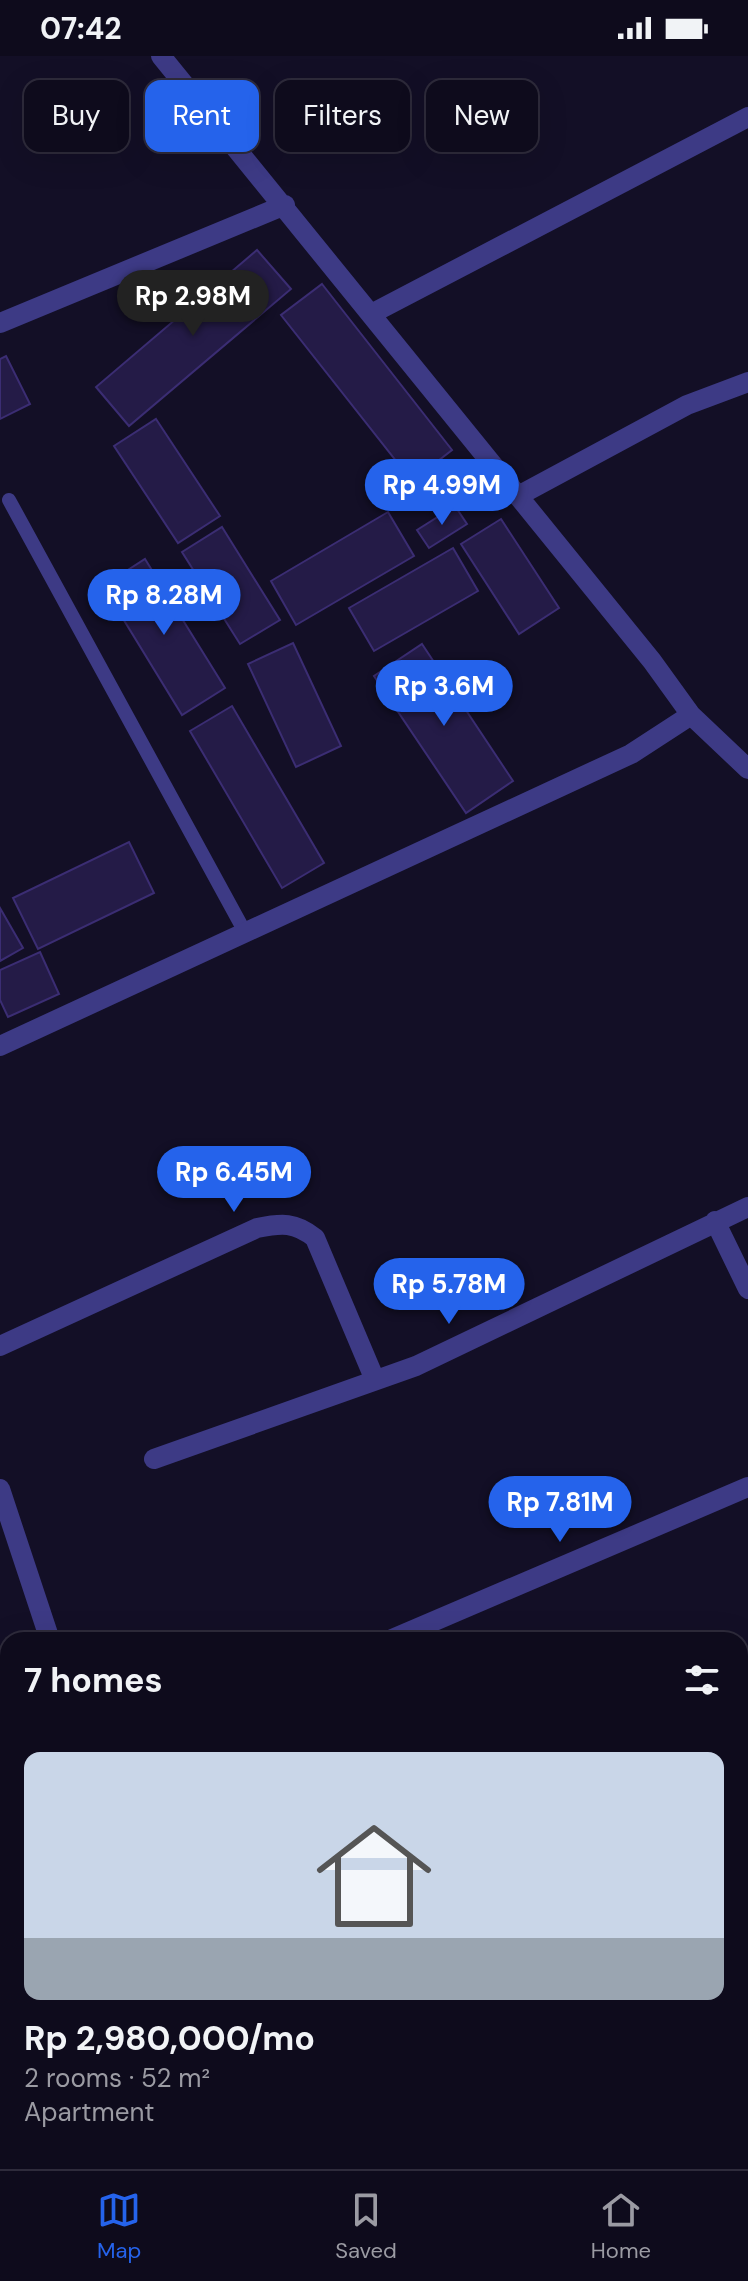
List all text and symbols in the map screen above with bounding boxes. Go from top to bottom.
text: 07:42 [40,9,122,48]
chip: Buy [24,80,129,152]
chip: Rent [145,80,259,152]
chip: Filters [275,80,410,152]
chip: New [426,80,538,152]
pin: Rp 2.98M [110,270,276,338]
text: Rp 2.98M [135,279,251,313]
pin: Rp 4.99M [359,459,525,527]
text: Rp 4.99M [383,468,501,502]
pin: Rp 8.28M [81,569,247,637]
text: Rp 8.28M [106,578,222,612]
pin: Rp 3.6M [370,660,518,728]
text: Rp 3.6M [394,669,494,703]
pin: Rp 6.45M [151,1146,317,1214]
text: Rp 6.45M [175,1155,293,1189]
pin: Rp 5.78M [366,1258,532,1326]
text: Rp 5.78M [392,1267,506,1301]
pin: Rp 7.81M [477,1476,643,1544]
text: Rp 7.81M [507,1485,613,1519]
text: 7 homes [24,1658,163,1703]
icon: filters [680,1658,724,1702]
icon: home [302,1804,446,1948]
text: Rp 2,980,000/mo [24,2016,315,2061]
text: 2 rooms · 52 m² [24,2061,210,2095]
text: Apartment [24,2095,155,2129]
tab: Map [97,2188,141,2265]
tab: Saved [335,2188,397,2265]
tab: Home [591,2188,651,2265]

